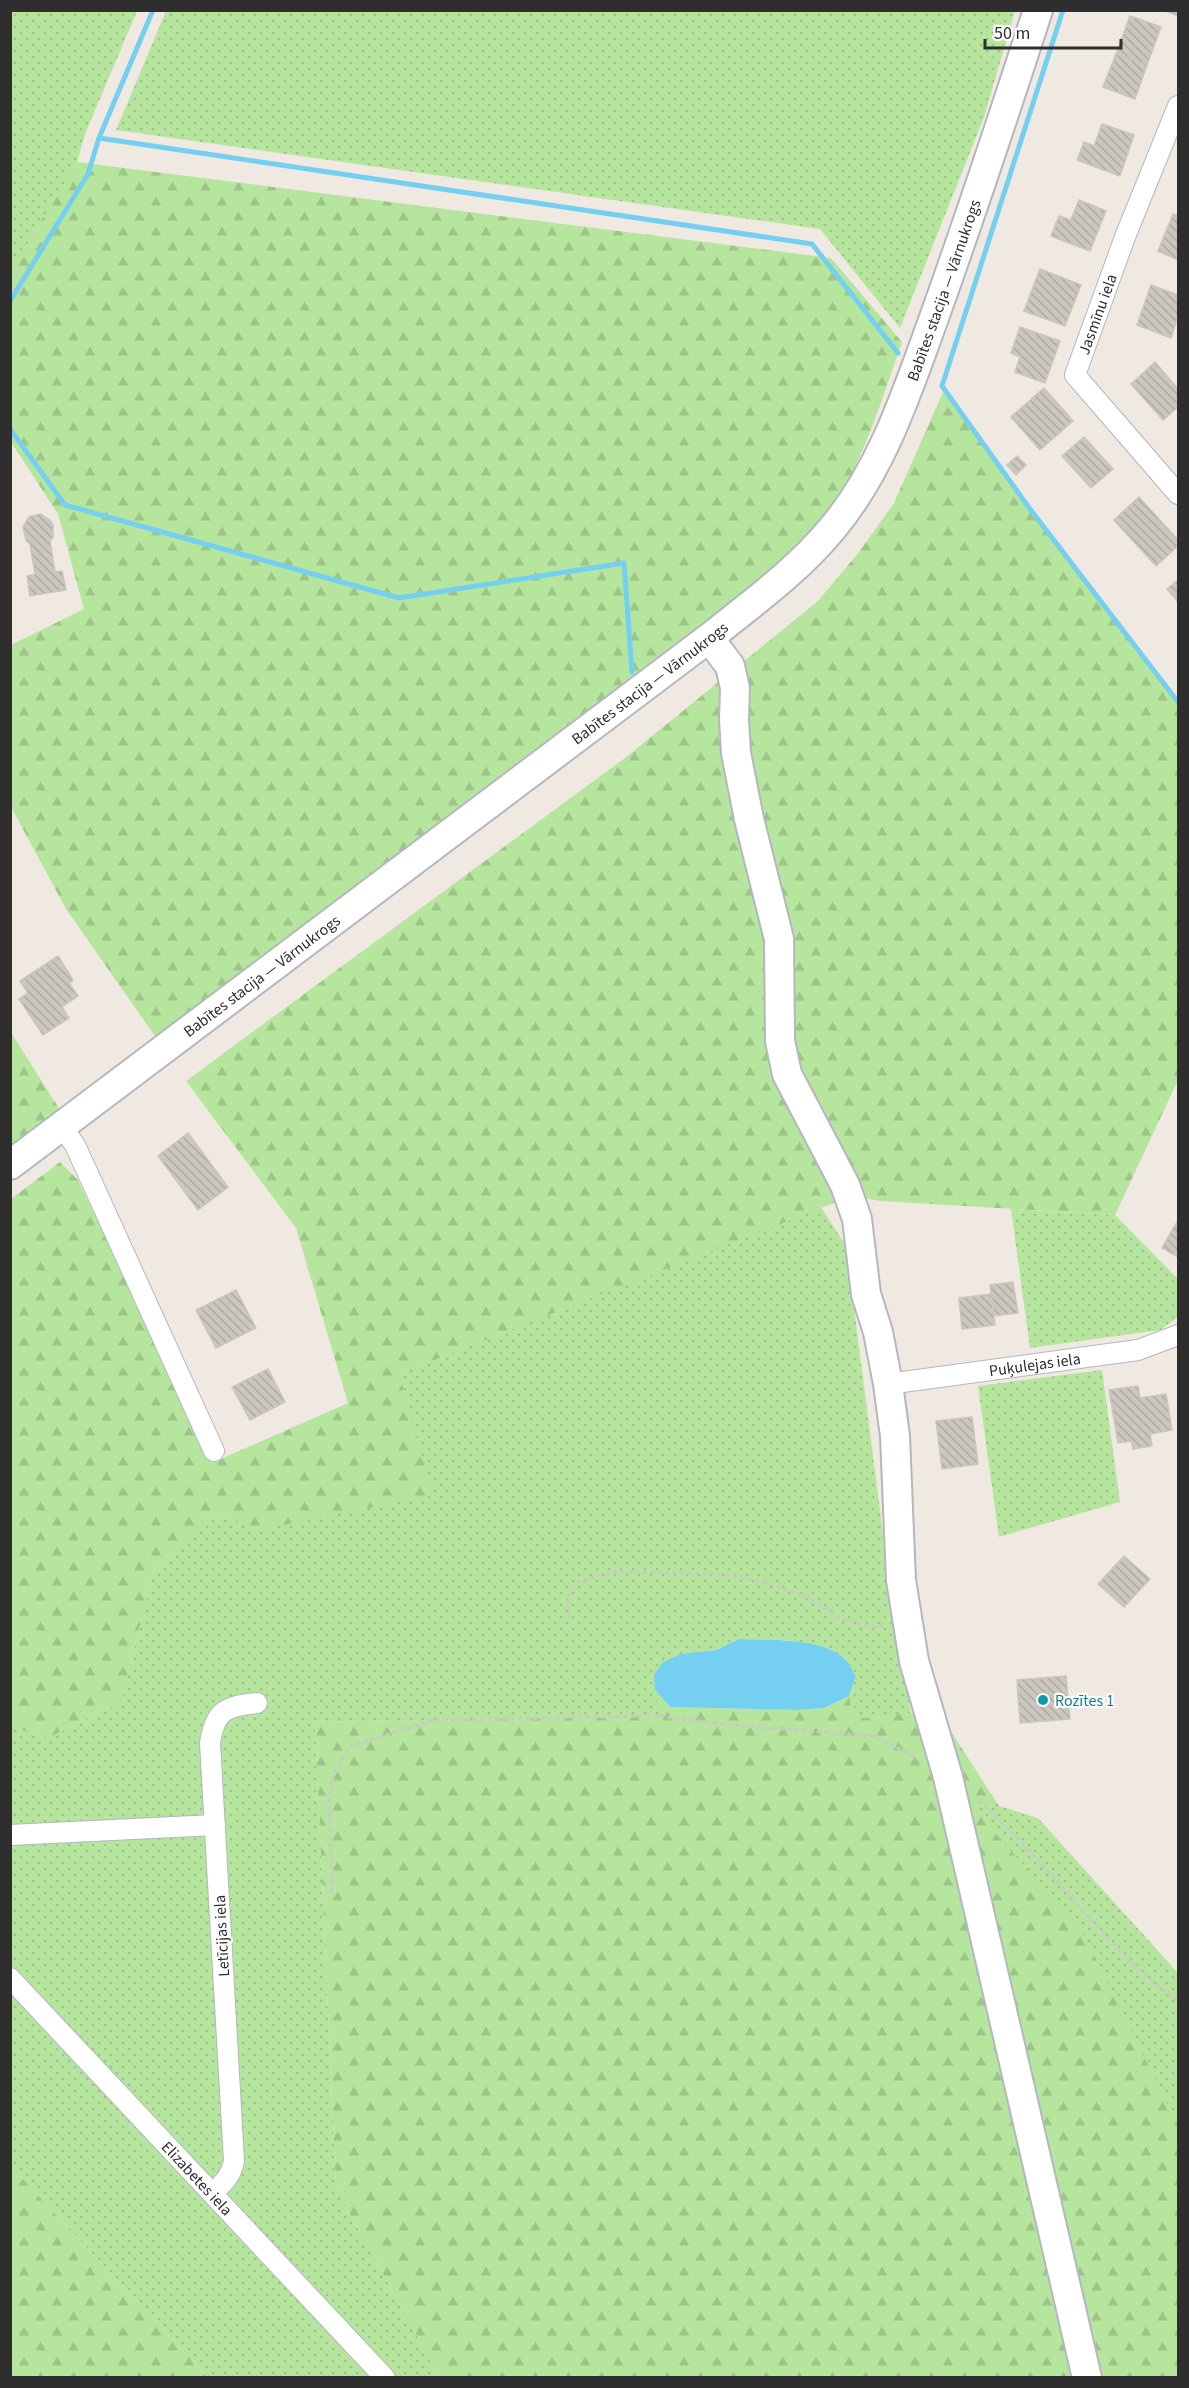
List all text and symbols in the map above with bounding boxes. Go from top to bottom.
scale bar [985,12,1122,50]
text: 50 m [994,21,1030,46]
street label: Babītes stacija — Vārnukrogs [902,197,986,384]
street label: Jasmīnu iela [1073,271,1123,358]
street label: Babītes stacija — Vārnukrogs [567,617,733,750]
street label: Babītes stacija — Vārnukrogs [179,910,345,1043]
street label: Puķulejas iela [988,1348,1082,1382]
place label: Rozītes 1 [1055,1690,1114,1712]
marker: Rozītes 1 [1036,1693,1050,1707]
street label: Letīcijas iela [209,1894,235,1977]
street label: Elizabetes iela [156,2136,237,2221]

